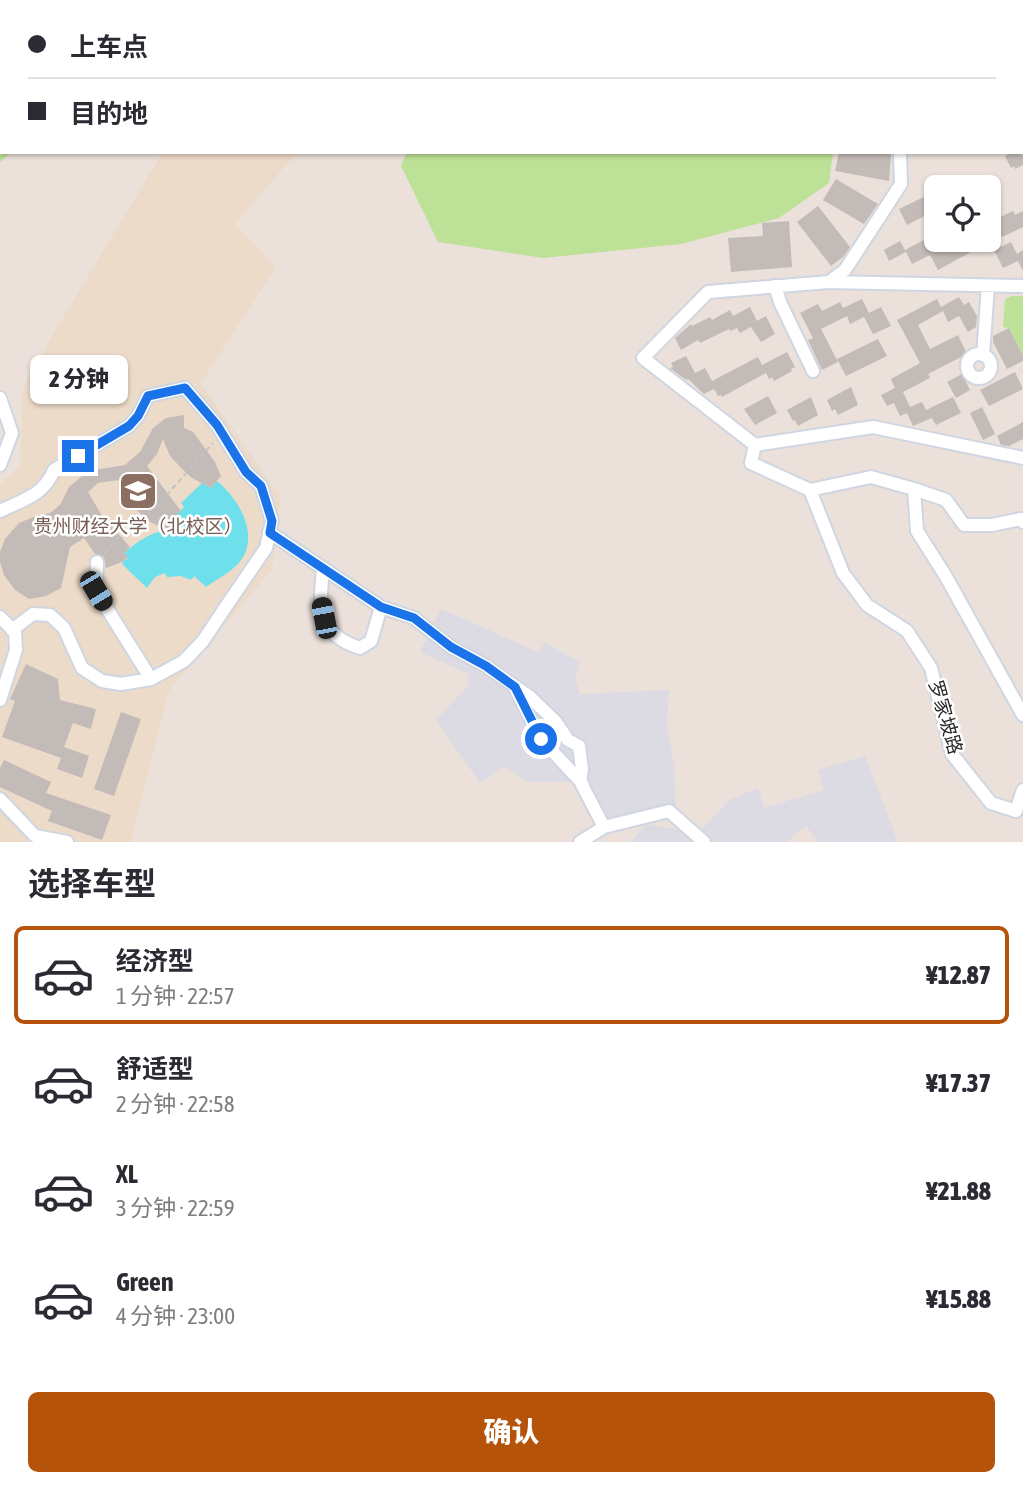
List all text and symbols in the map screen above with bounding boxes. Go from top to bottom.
text: 上车点 [70,32,148,62]
text: 目的地 [70,99,148,129]
map controls [924,175,1001,252]
button: locate [924,175,1001,252]
callout: 2 分钟 [29,354,127,404]
text: 2 分钟 [49,366,109,392]
route end [62,440,94,472]
school or university icon: 贵州财经大学（北校区） [117,470,159,512]
place label: 贵州财经大学（北校区） [33,515,243,537]
car [77,568,116,614]
car [310,595,339,641]
street label: 罗家坡路 [925,677,967,757]
route start [525,723,557,755]
text: 选择车型 [28,865,156,902]
icon: car [32,944,95,1007]
text: 经济型 [116,946,194,976]
text: ¥12.87 [926,960,991,990]
text: 1 分钟 · 22:57 [116,983,235,1009]
icon: car [32,1052,95,1115]
text: 舒适型 [116,1054,194,1084]
text: ¥17.37 [926,1068,991,1098]
text: 2 分钟 · 22:58 [116,1091,235,1117]
text: XL [116,1159,138,1189]
icon: car [32,1160,95,1223]
text: ¥21.88 [926,1176,991,1206]
text: 3 分钟 · 22:59 [116,1195,235,1221]
text: Green [116,1267,174,1297]
icon: car [32,1268,95,1331]
text: ¥15.88 [926,1284,991,1314]
text: 4 分钟 · 23:00 [116,1303,235,1329]
button: 确认 [28,1392,995,1472]

